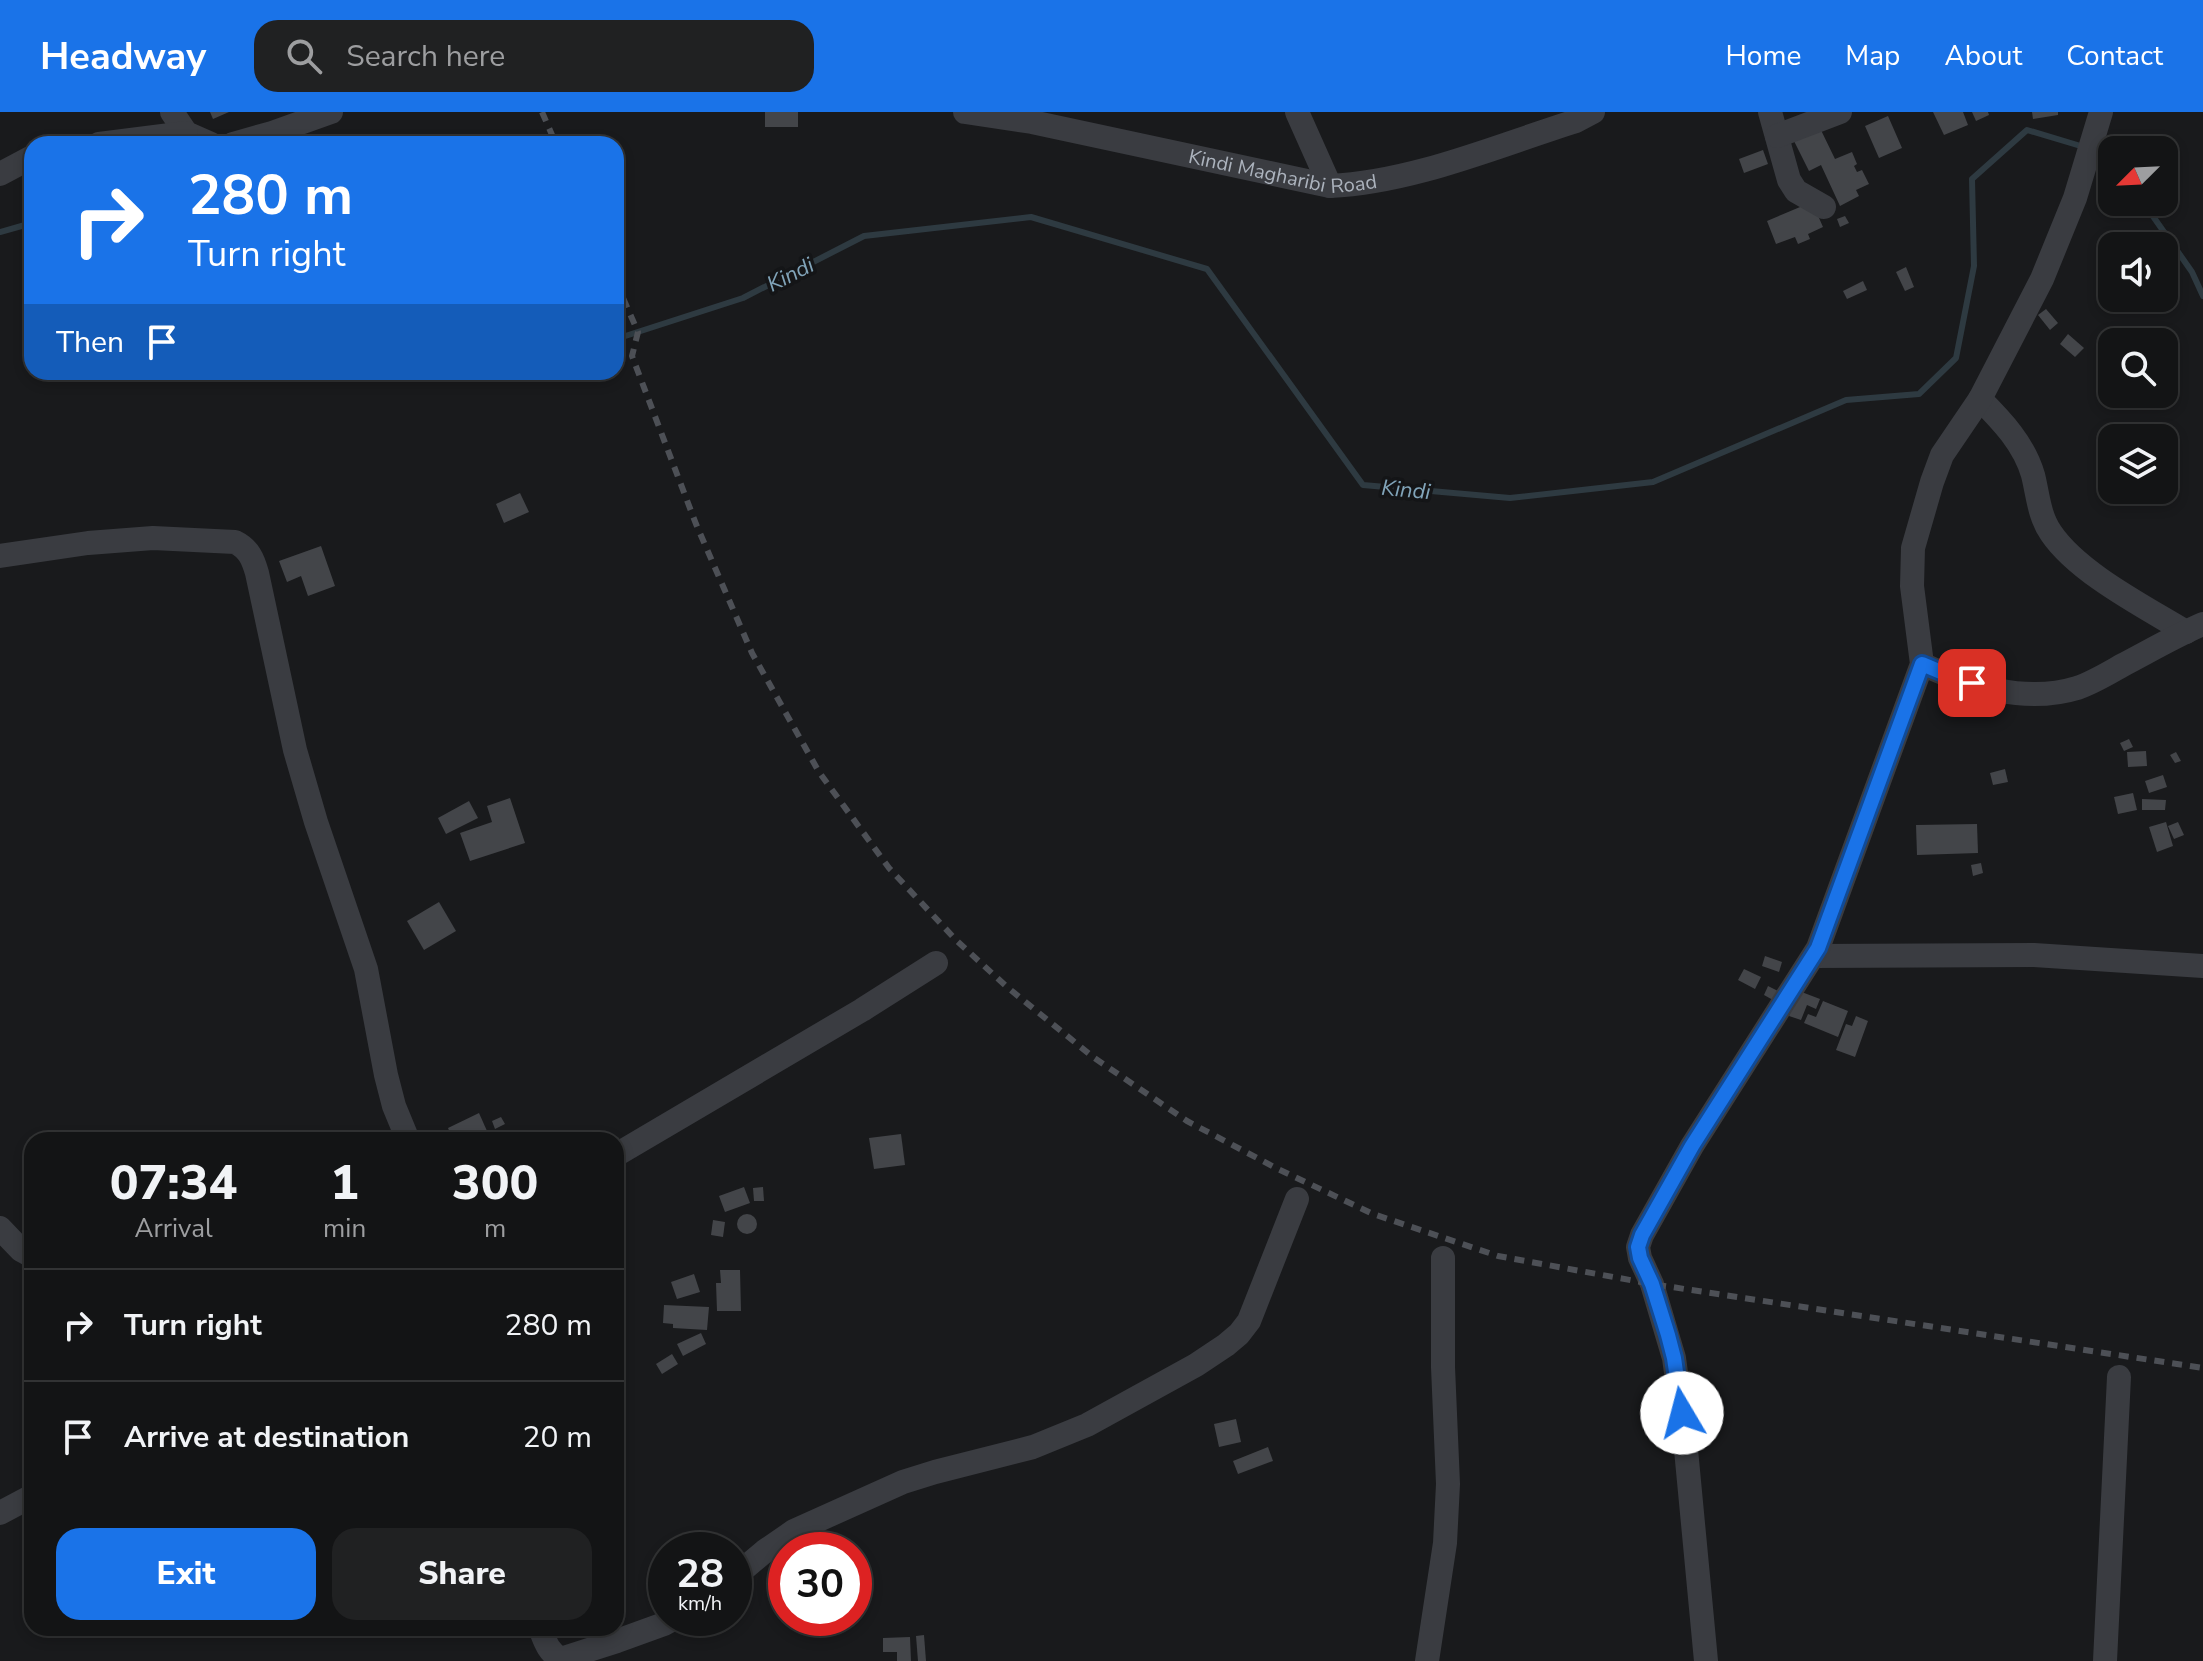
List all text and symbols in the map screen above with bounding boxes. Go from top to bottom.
search box [254,20,814,92]
text: Headway [40,31,206,82]
icon: search [282,34,326,78]
text: Search here [346,36,505,77]
text: Home [1726,37,1801,75]
text: Map [1845,37,1900,75]
text: About [1944,37,2022,75]
text: Contact [2066,37,2163,75]
north arrow [2098,136,2178,216]
map controls [2098,136,2178,504]
street label: Kindi Magharibi Road [1186,143,1379,200]
text: 280 m [188,157,353,234]
icon: right [56,168,160,272]
text: Turn right [188,230,345,279]
button: sound [2098,232,2178,312]
water label: Kindi [762,250,820,299]
icon: arrive [140,320,184,364]
text: Then [56,322,124,363]
button: search [2098,328,2178,408]
button: layers [2098,424,2178,504]
water label: Kindi [1380,473,1433,507]
pin [1938,649,2006,717]
icon: arrive [1950,661,1994,705]
text: 07:34 [110,1150,237,1216]
text: 1 [330,1150,359,1216]
text: 300 [452,1150,538,1216]
text: Arrival [134,1211,213,1246]
text: min [323,1211,366,1246]
text: m [484,1211,506,1246]
icon: right [56,1303,100,1347]
text: Turn right [124,1305,262,1346]
text: 280 m [505,1305,592,1346]
position arrow [1640,1371,1724,1455]
icon: arrive [56,1415,100,1459]
text: Arrive at destination [124,1417,409,1458]
text: 20 m [523,1417,592,1458]
button: Exit [56,1528,316,1620]
button: Share [332,1528,592,1620]
speed limit sign: 30 [768,1532,872,1636]
text: 28 [676,1547,724,1601]
text: km/h [678,1590,722,1617]

